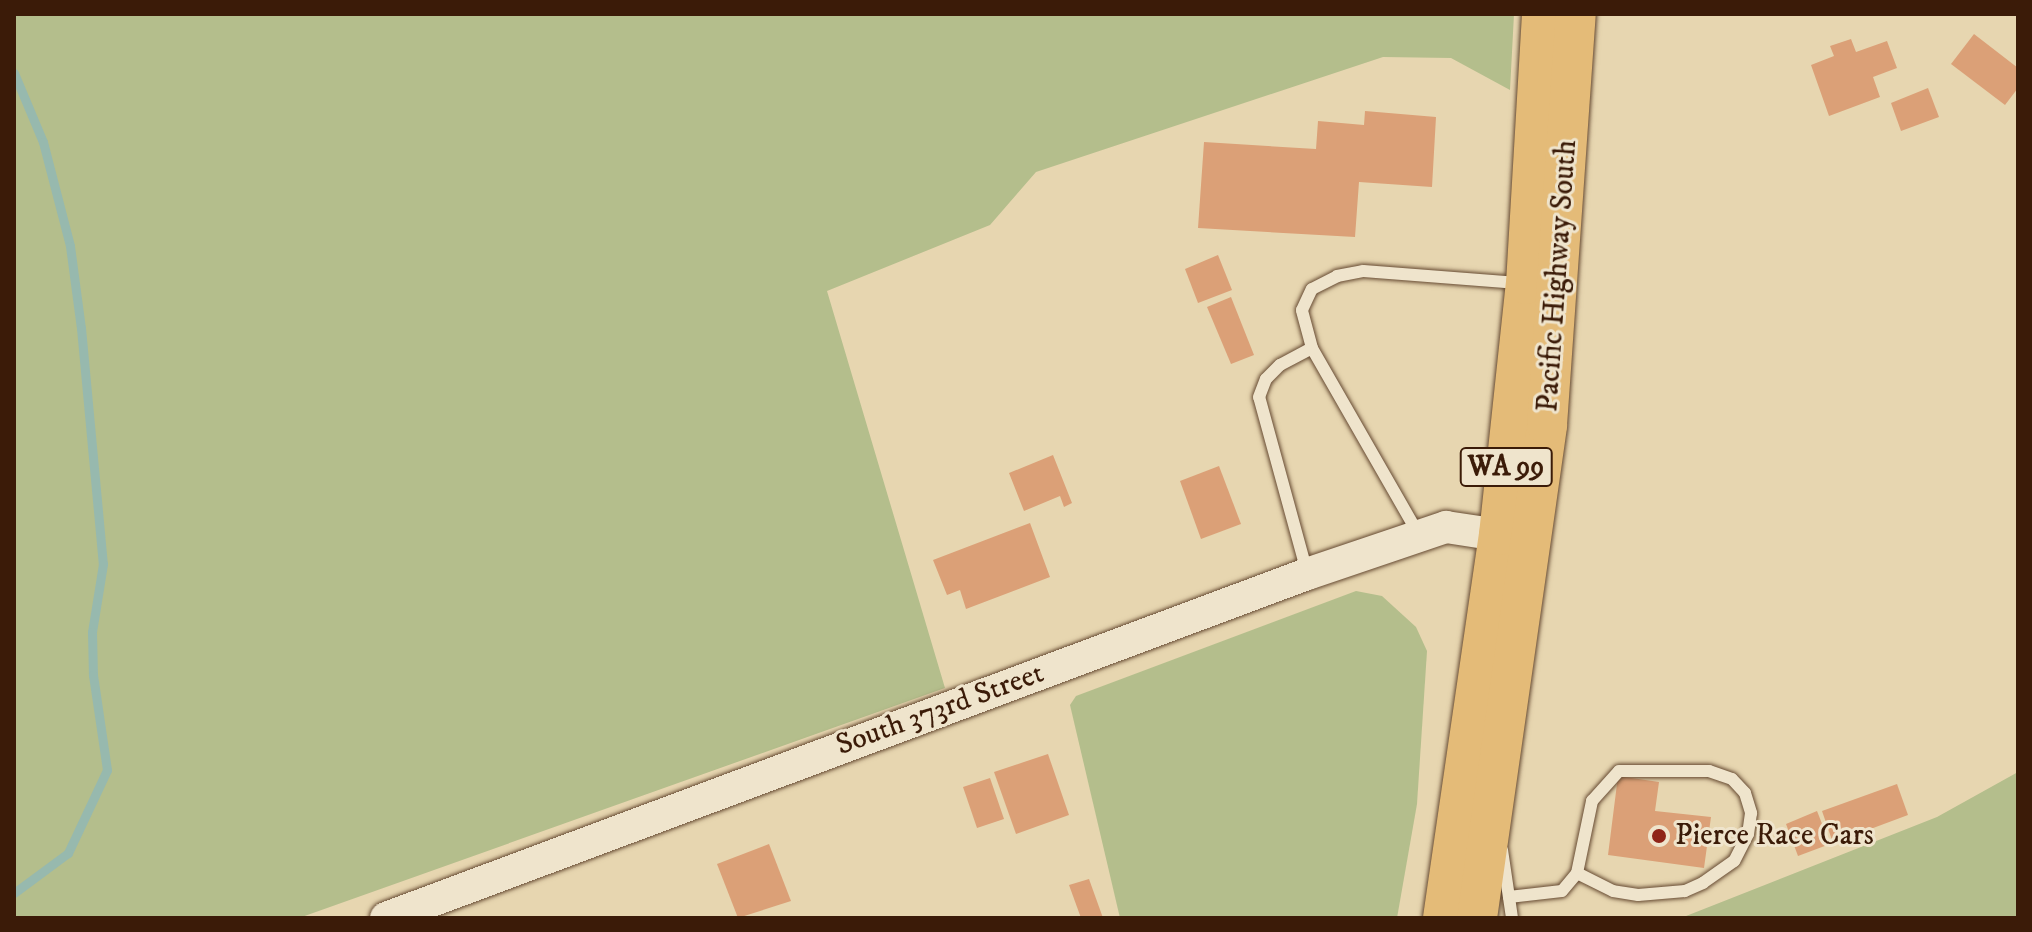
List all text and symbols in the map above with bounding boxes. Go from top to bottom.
street label: Pacific Highway South [1531,139,1585,413]
road number: WA 99 [1458,443,1554,491]
street label: South 373rd Street [831,656,1049,764]
place label: Pierce Race Cars [1675,818,1874,854]
marker: Pierce Race Cars [1650,827,1668,845]

